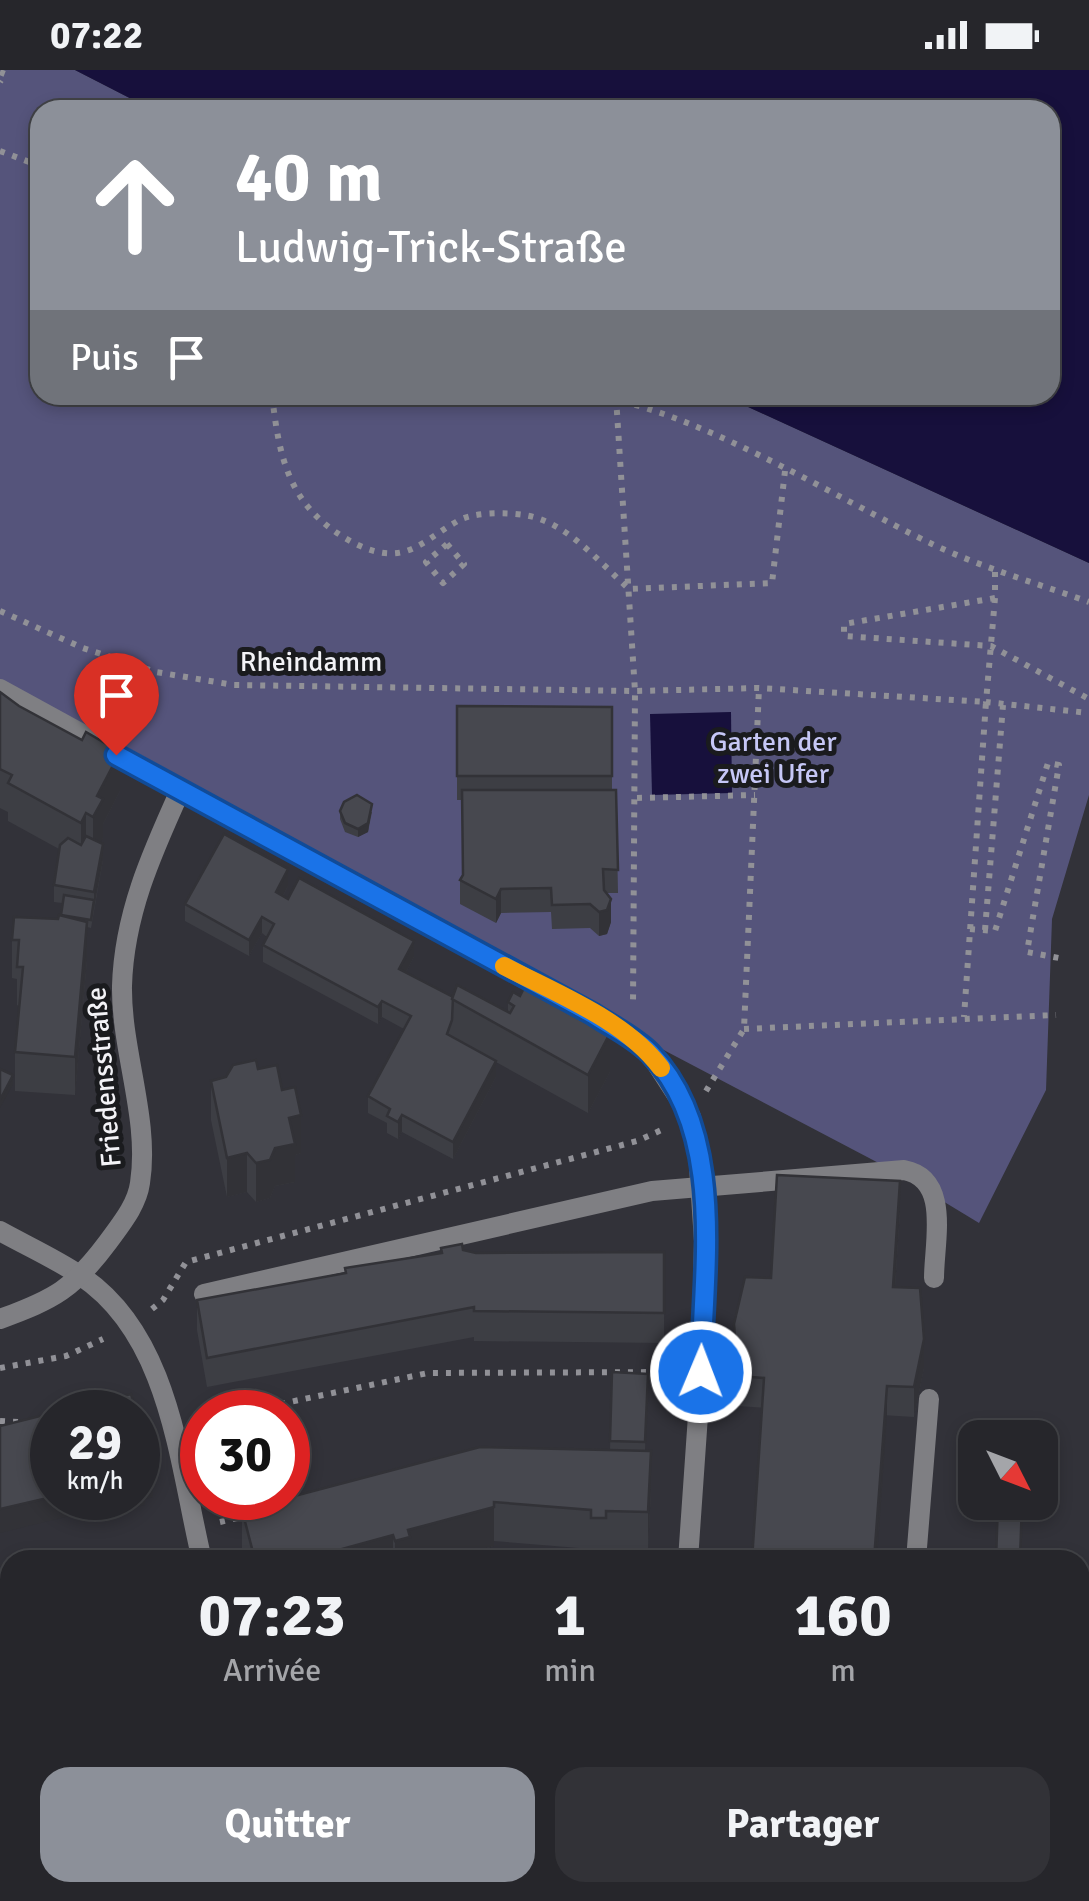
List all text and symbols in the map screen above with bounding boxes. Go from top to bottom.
text: 07:22 [50,12,143,59]
text: 40 m [235,134,383,220]
icon: ahead [70,140,200,270]
text: Ludwig-Trick-Straße [235,220,627,275]
icon: arrive [159,330,214,385]
text: Puis [70,334,139,381]
street label: Rheindamm [240,645,382,679]
pin [74,653,159,756]
icon: arrive [89,668,144,723]
park label: Garten der zwei Ufer [709,725,837,791]
street label: Friedensstraße [79,986,129,1168]
position arrow [649,1320,753,1424]
speed limit sign: 30 [180,1390,310,1520]
text: 29 [68,1412,122,1474]
north arrow [958,1420,1058,1520]
map controls [958,1420,1058,1520]
text: km/h [67,1465,123,1496]
text: 07:23 [198,1579,346,1653]
text: 1 [554,1579,586,1653]
text: 160 [794,1579,892,1653]
text: Arrivée [223,1651,321,1690]
text: min [544,1651,596,1690]
text: m [830,1651,856,1690]
button: Quitter [40,1767,535,1882]
button: Partager [555,1767,1050,1882]

